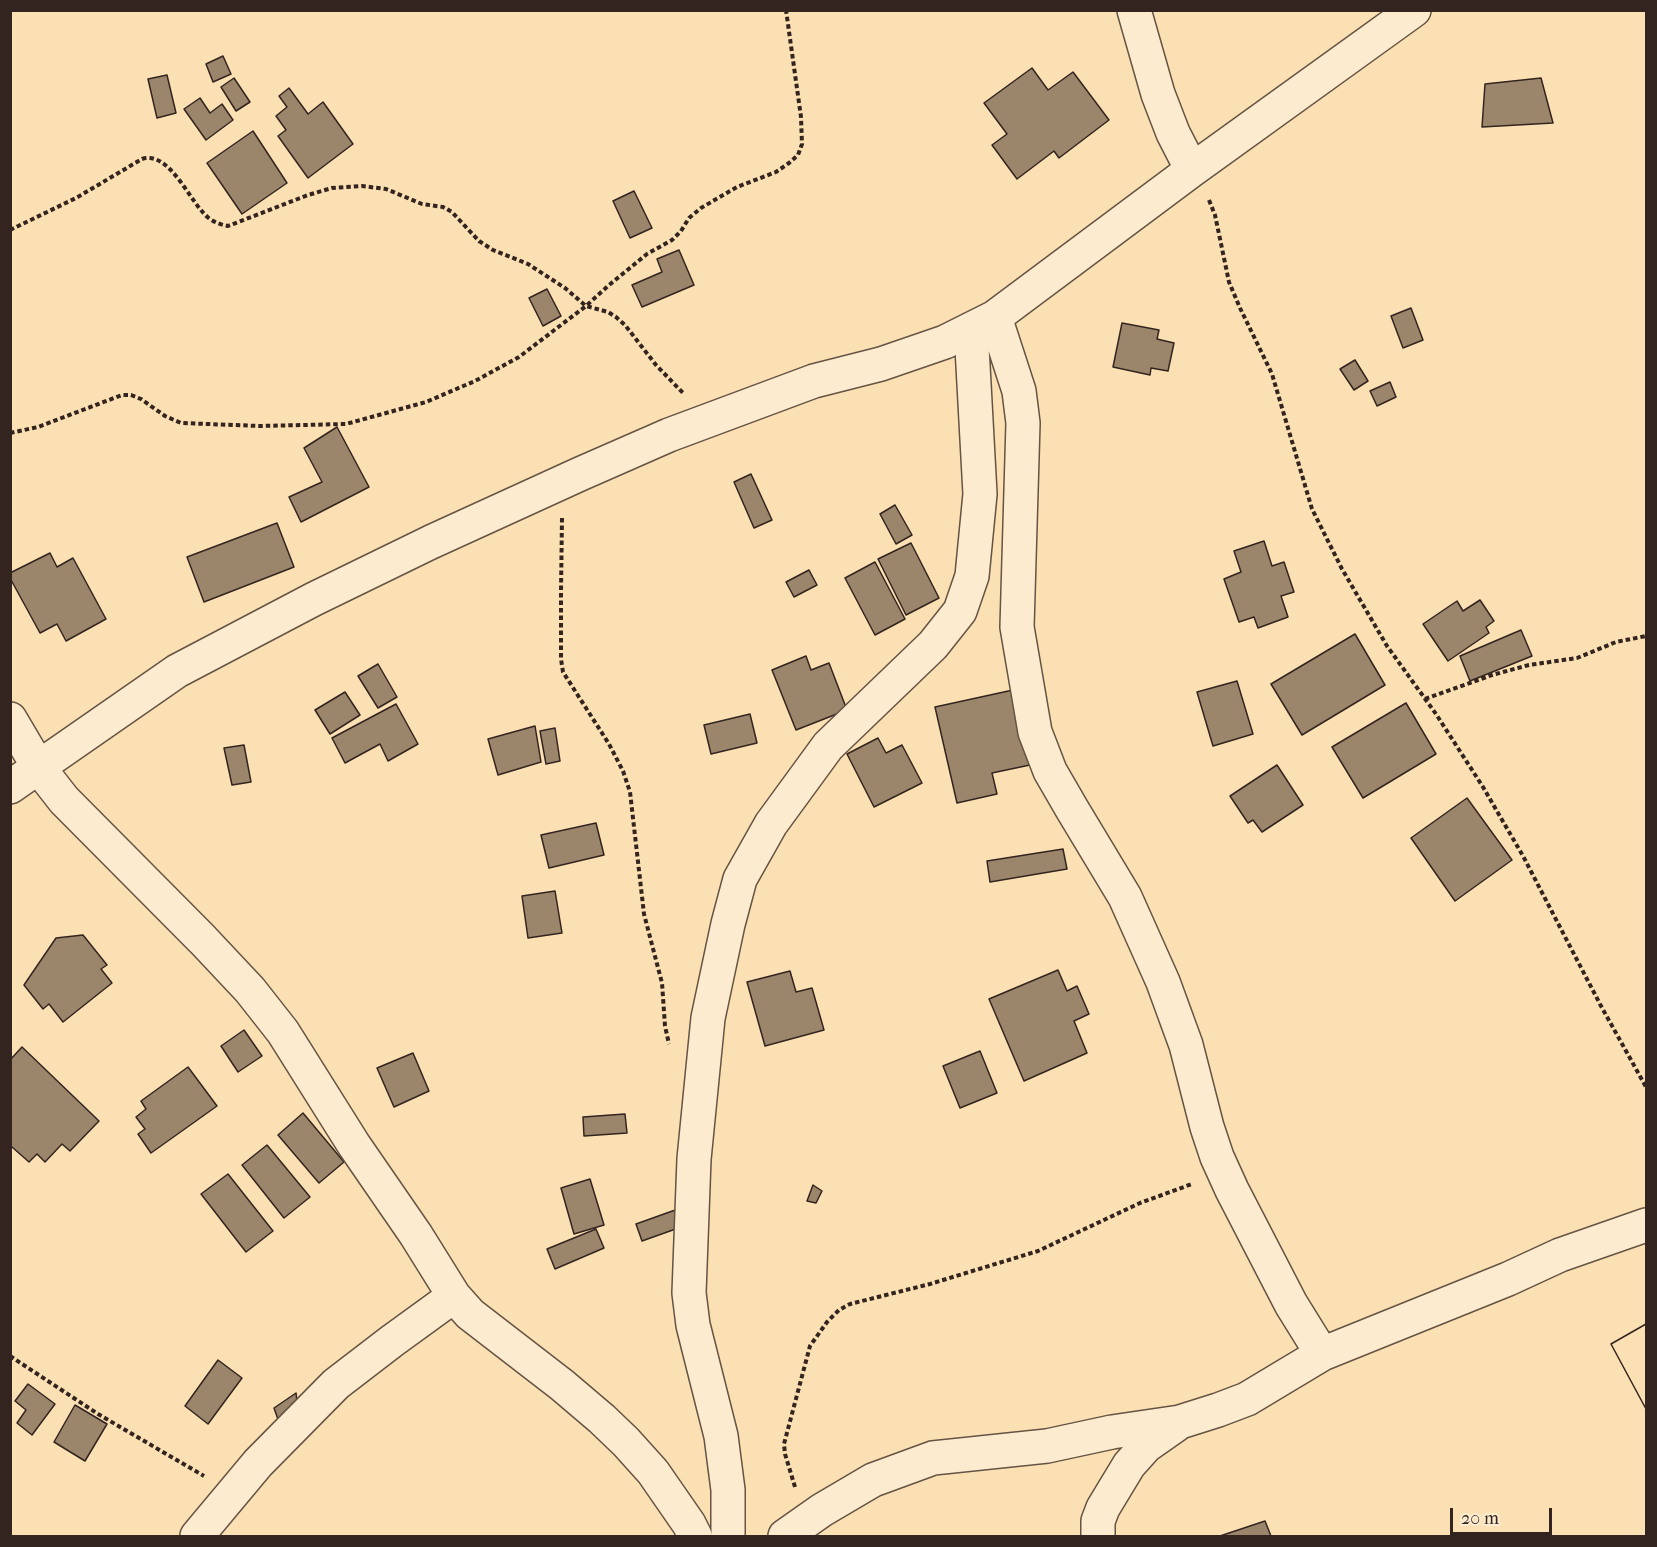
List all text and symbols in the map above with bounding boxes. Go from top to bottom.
scale bar [1453,1496,1555,1534]
text: 20 m [1461,1508,1499,1529]

